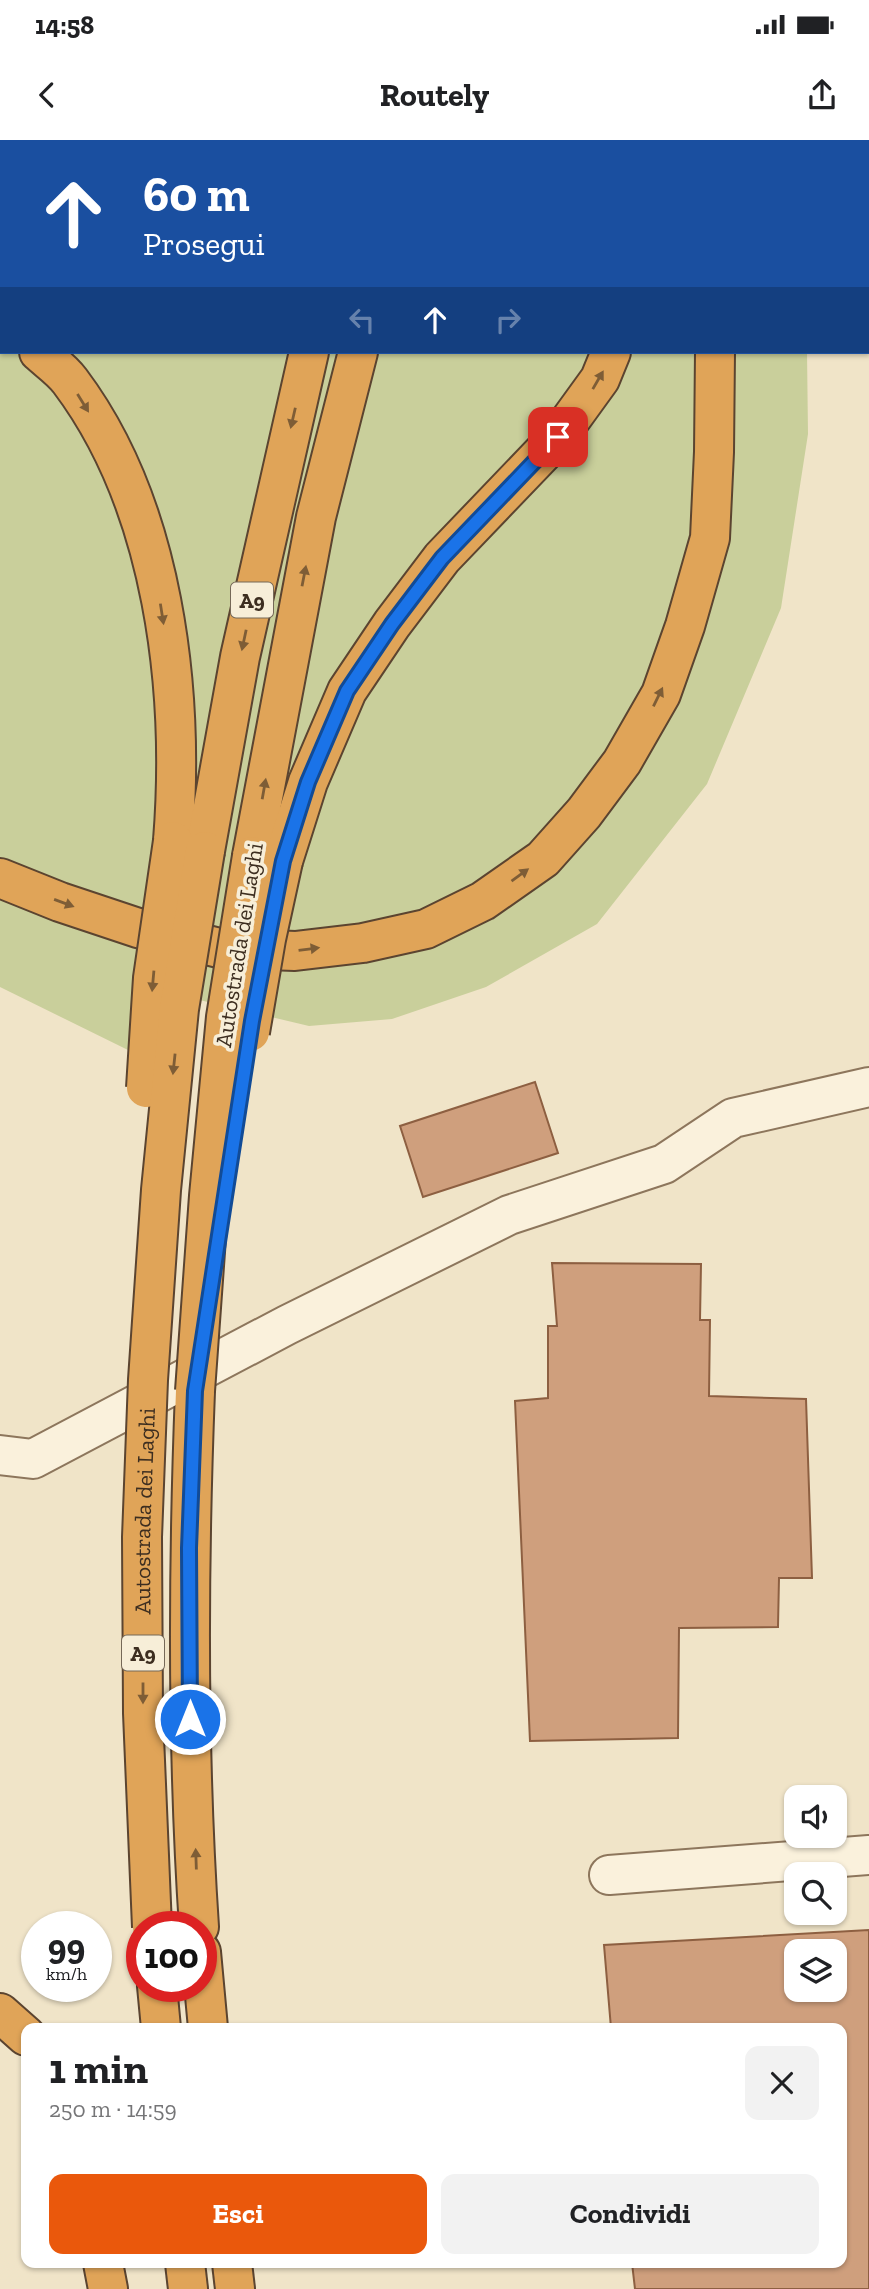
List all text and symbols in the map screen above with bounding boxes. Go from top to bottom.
text: 14:58 [35,9,94,41]
icon: back [28,76,66,114]
text: Routely [380,76,489,114]
icon: share [803,76,841,114]
text: 60 m [143,165,250,224]
icon: ahead [28,168,119,259]
text: Prosegui [143,225,265,263]
icon: left [343,301,381,339]
icon: ahead [416,301,454,339]
icon: right [489,301,527,339]
one-way arrow [592,371,604,390]
one-way arrow [77,393,90,412]
one-way arrow [287,407,298,429]
pin [528,407,588,467]
icon: arrive [539,418,577,456]
one-way arrow [299,565,310,587]
road number: A9 [231,582,273,617]
one-way arrow [157,603,168,625]
one-way arrow [238,629,249,651]
one-way arrow [653,687,664,707]
one-way arrow [259,778,270,800]
street label: Autostrada dei Laghi [209,841,269,1049]
one-way arrow [511,868,529,882]
one-way arrow [53,898,74,909]
one-way arrow [298,944,320,955]
one-way arrow [147,971,158,993]
one-way arrow [168,1053,179,1075]
street label: Autostrada dei Laghi [128,1407,161,1615]
road number: A9 [122,1636,164,1670]
one-way arrow [137,1682,149,1704]
position arrow [153,1682,227,1756]
map controls [784,1785,847,2002]
button: sound [784,1785,847,1848]
one-way arrow [190,1847,201,1869]
button: search [784,1862,847,1925]
speed limit sign: 100 [126,1911,217,2002]
text: 99 [48,1926,85,1968]
button: layers [784,1939,847,2002]
text: km/h [46,1963,87,1985]
text: 1 min [49,2043,148,2094]
button: close [745,2046,819,2120]
text: 250 m · 14:59 [49,2095,177,2123]
button: Esci [49,2174,427,2254]
button: Condividi [441,2174,819,2254]

